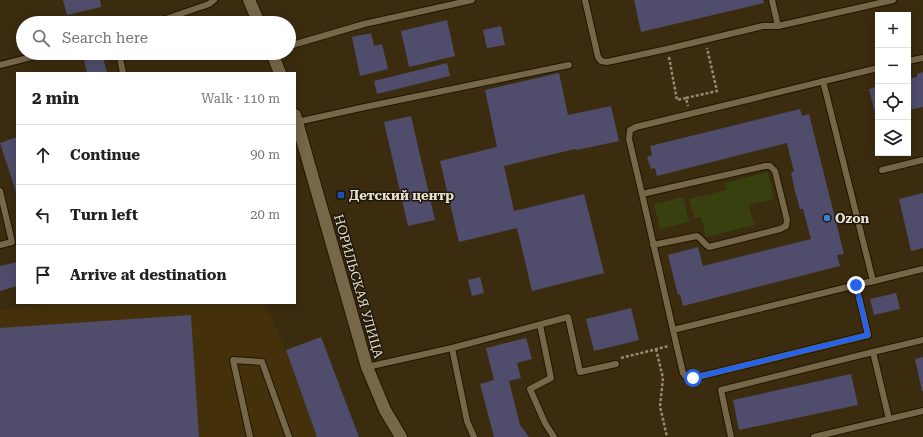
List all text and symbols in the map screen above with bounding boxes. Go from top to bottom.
map controls [875,12,911,156]
button: + [875,12,911,48]
search box [16,16,296,60]
icon: search [30,27,52,49]
text: Search here [62,29,148,47]
button: − [875,48,911,84]
button: locate [875,84,911,120]
text: 2 min [32,88,79,108]
text: Walk · 110 m [201,91,280,106]
button: layers [875,120,911,156]
icon: ahead [32,144,54,166]
text: Continue [70,146,140,164]
text: 90 m [250,147,280,162]
place label: Детский центр [349,188,454,203]
marker: Детский центр [336,190,346,200]
icon: left [32,204,54,226]
text: Turn left [70,206,138,224]
text: 20 m [250,207,280,222]
place label: Ozon [835,211,870,226]
street label: НОРИЛЬСКАЯ УЛИЦА [331,212,386,360]
marker: Ozon [822,213,832,223]
icon: arrive [32,264,54,286]
text: Arrive at destination [70,266,226,284]
route end [847,276,865,294]
route start [684,369,702,387]

